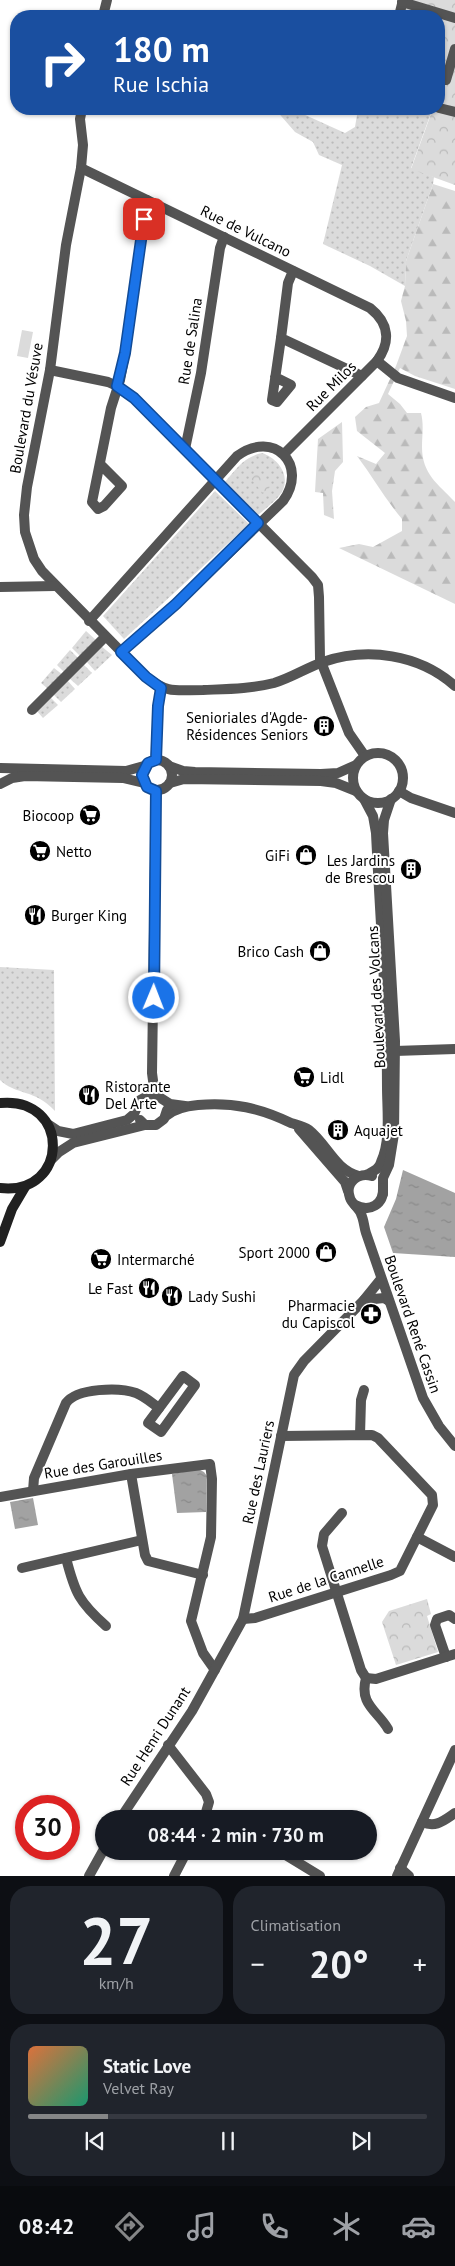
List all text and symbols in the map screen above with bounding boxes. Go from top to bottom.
text: 180 m [113,26,210,72]
icon: right [30,30,95,95]
text: Rue Ischia [113,70,209,98]
pin [123,198,165,240]
street label: Rue de Vulcano [198,201,294,261]
icon: arrive [130,205,158,233]
street label: Rue de Salina [174,296,206,386]
street label: Boulevard du Vésuve [5,341,47,475]
street label: Rue Milos [302,357,360,415]
place label: Senioriales d'Agde- Résidences Seniors [186,708,308,744]
building icon: Senioriales d'Agde- Résidences Seniors [312,714,336,738]
supermarket icon: Biocoop [78,803,102,827]
place label: Biocoop [23,806,74,825]
supermarket icon: Netto [28,839,52,863]
place label: Netto [56,842,92,861]
shop icon: GiFi [294,843,318,867]
place label: GiFi [265,846,290,865]
place label: Les Jardins de Brescou [325,851,395,887]
building icon: Les Jardins de Brescou [399,857,423,881]
restaurant icon: Burger King [23,903,47,927]
place label: Burger King [51,906,127,925]
street label: Boulevard des Volcans [363,925,389,1069]
shop icon: Brico Cash [308,939,332,963]
place label: Brico Cash [237,942,304,961]
position arrow [127,971,179,1023]
supermarket icon: Lidl [292,1065,316,1089]
place label: Lidl [320,1068,345,1087]
place label: Ristorante Del Arte [105,1077,171,1113]
restaurant icon: Ristorante Del Arte [77,1083,101,1107]
building icon: Aquajet [326,1118,350,1142]
place label: Aquajet [354,1121,403,1140]
shop icon: Sport 2000 [314,1240,338,1264]
place label: Sport 2000 [239,1243,310,1262]
supermarket icon: Intermarché [89,1247,113,1271]
place label: Intermarché [117,1250,195,1269]
street label: Boulevard René Cassin [380,1253,446,1395]
restaurant icon: Le Fast [137,1276,161,1300]
place label: Le Fast [88,1279,133,1298]
restaurant icon: Lady Sushi [160,1284,184,1308]
place label: Lady Sushi [188,1287,256,1306]
place label: Pharmacie du Capiscol [282,1296,356,1332]
pharmacy icon: Pharmacie du Capiscol [359,1302,383,1326]
street label: Rue des Lauriers [238,1418,278,1526]
street label: Rue des Garouilles [43,1445,163,1483]
street label: Rue de la Cannelle [266,1551,386,1607]
street label: Rue Henri Dunant [116,1683,194,1789]
speed limit sign: 30 [15,1795,80,1860]
text: 08:44 · 2 min · 730 m [148,1823,324,1847]
text: 27 [79,1898,153,1982]
text: Climatisation [251,1915,341,1935]
text: 20° [309,1939,369,1988]
text: − [251,1945,265,1982]
text: + [413,1945,427,1982]
text: km/h [99,1973,134,1993]
text: Static Love [103,2054,191,2078]
text: Velvet Ray [103,2078,174,2098]
icon: previous [81,2127,109,2155]
icon: pause [214,2127,242,2155]
icon: next [347,2127,375,2155]
icon: directions [112,2209,147,2244]
icon: music [184,2209,219,2244]
icon: phone [257,2209,292,2244]
icon: climate [329,2209,364,2244]
icon: car [401,2209,436,2244]
text: 08:42 [19,2212,75,2240]

